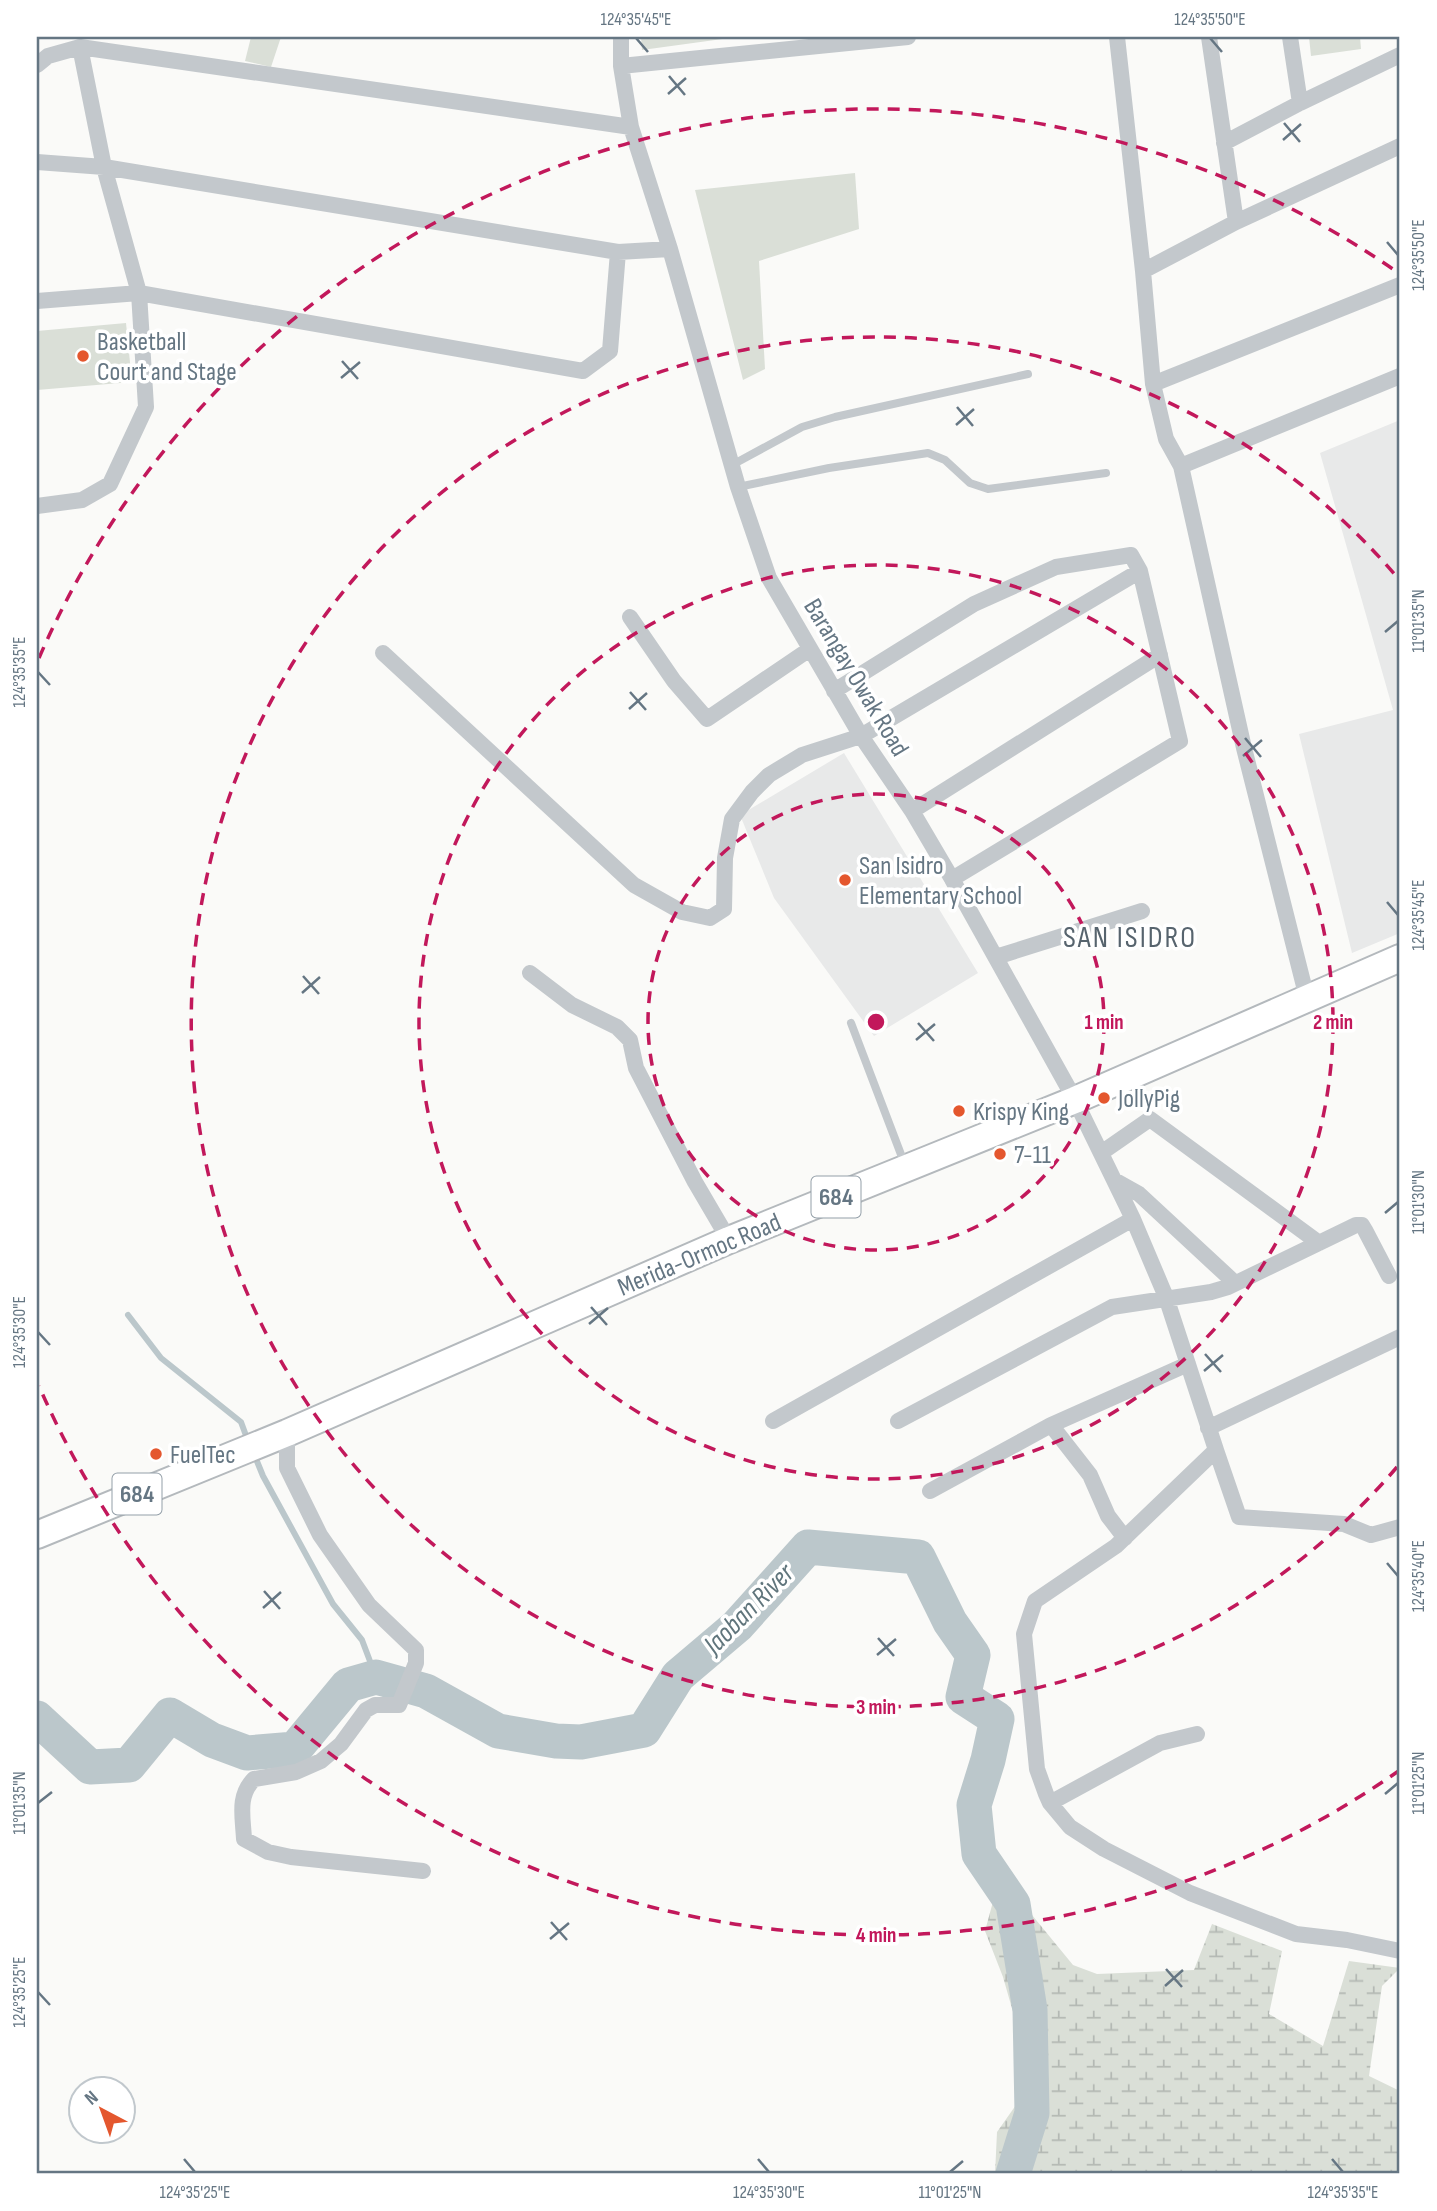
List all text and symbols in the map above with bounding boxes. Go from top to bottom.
text: 124°35'45"E [600,9,672,30]
text: 124°35'50"E [1174,9,1246,30]
text: 124°35'50"E [1408,219,1429,291]
place label: Basketball Court and Stage [97,327,237,388]
marker: Basketball Court and Stage [75,348,91,364]
text: 11°01'35"N [1408,589,1429,653]
street label: Barangay Owak Road [797,593,915,762]
text: 124°35'35"E [9,636,30,708]
place label: San Isidro Elementary School [859,851,1022,912]
marker: San Isidro Elementary School [837,872,853,888]
text: 124°35'45"E [1408,879,1429,951]
district label: SAN ISIDRO [1063,920,1197,956]
centre of rings [864,1010,888,1034]
text: 1 min [1084,1010,1124,1035]
text: 2 min [1313,1010,1353,1035]
place label: JollyPig [1117,1084,1180,1115]
marker: JollyPig [1096,1090,1112,1106]
place label: Krispy King [973,1097,1069,1128]
marker: Krispy King [951,1103,967,1119]
place label: 7-11 [1014,1140,1051,1171]
marker: 7-11 [992,1146,1008,1162]
text: 11°01'30"N [1408,1170,1429,1234]
road number: 684 [812,1176,860,1218]
street label: Merida-Ormoc Road [613,1207,786,1304]
text: 124°35'30"E [9,1296,30,1368]
place label: FuelTec [170,1440,236,1471]
marker: FuelTec [148,1446,164,1462]
road number: 684 [113,1474,162,1514]
text: 124°35'40"E [1408,1540,1429,1612]
water label: Jaoban River [696,1556,802,1662]
text: 3 min [856,1695,896,1720]
text: 11°01'25"N [1408,1752,1429,1815]
text: 11°01'35"N [9,1771,30,1835]
text: 4 min [856,1923,896,1948]
text: 124°35'25"E [9,1957,30,2027]
north arrow [66,2074,136,2144]
text: N [80,2086,103,2110]
text: 124°35'25"E [160,2182,230,2203]
text: 124°35'30"E [733,2182,805,2203]
text: 11°01'25"N [919,2182,982,2203]
text: 124°35'35"E [1307,2182,1379,2203]

